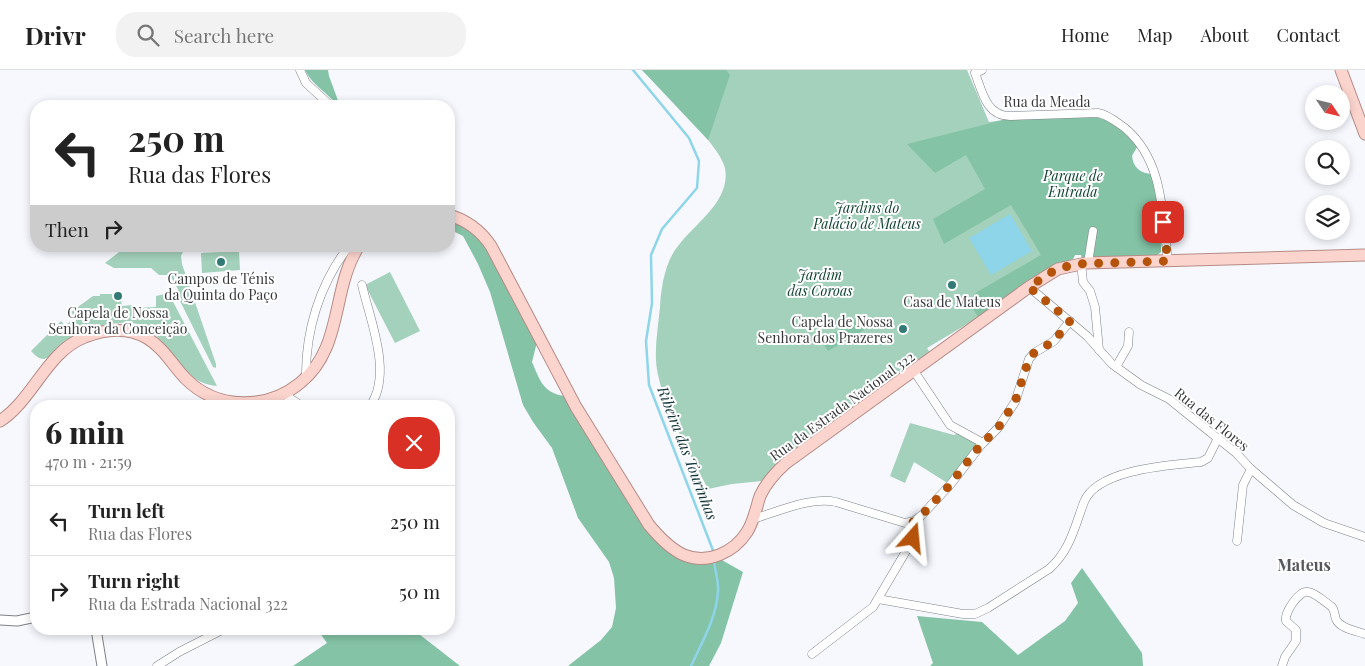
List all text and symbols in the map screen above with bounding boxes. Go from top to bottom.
search box [116,12,466,57]
text: Drivr [25,19,86,51]
icon: search [134,21,162,49]
text: Search here [174,22,274,48]
text: Home [1061,23,1109,47]
text: Map [1137,23,1172,47]
text: About [1200,23,1249,47]
text: Contact [1277,23,1340,47]
north arrow [1305,85,1350,130]
map controls [1305,85,1350,240]
street label: Rua da Meada [1003,92,1091,111]
text: 250 m [128,114,225,161]
icon: left [45,120,110,185]
button: search [1305,140,1350,185]
text: Rua das Flores [128,159,271,189]
park label: Parque de Entrada [1042,166,1103,201]
button: layers [1305,195,1350,240]
park label: Jardins do Palácio de Mateus [812,198,921,233]
pin [1142,201,1184,243]
icon: arrive [1149,208,1177,236]
icon: right [99,215,127,243]
text: Then [45,216,89,242]
marker: Campos de Ténis da Quinta do Paço [215,256,227,268]
park label: Jardim das Coroas [787,265,853,300]
place label: Campos de Ténis da Quinta do Paço [164,269,278,304]
marker: Casa de Mateus [946,279,958,291]
marker: Capela de Nossa Senhora da Conceição [112,290,124,302]
place label: Casa de Mateus [903,292,1001,311]
place label: Capela de Nossa Senhora da Conceição [49,303,188,338]
place label: Capela de Nossa Senhora dos Prazeres [758,312,893,347]
marker: Capela de Nossa Senhora dos Prazeres [897,323,909,335]
street label: Rua da Estrada Nacional 322 [766,347,919,465]
water label: Ribeira das Tourinhas [653,382,723,523]
street label: Rua das Flores [1171,383,1253,455]
text: 6 min [45,412,125,452]
button: close [388,417,440,469]
text: 470 m · 21:59 [45,451,132,472]
text: Turn left [88,497,165,523]
icon: left [45,507,73,535]
text: 250 m [390,508,440,534]
position arrow [886,511,938,563]
text: Rua das Flores [88,523,192,544]
district label: Mateus [1277,554,1331,575]
text: Turn right [88,567,180,593]
icon: right [45,577,73,605]
text: 50 m [399,578,440,604]
text: Rua da Estrada Nacional 322 [88,593,288,614]

